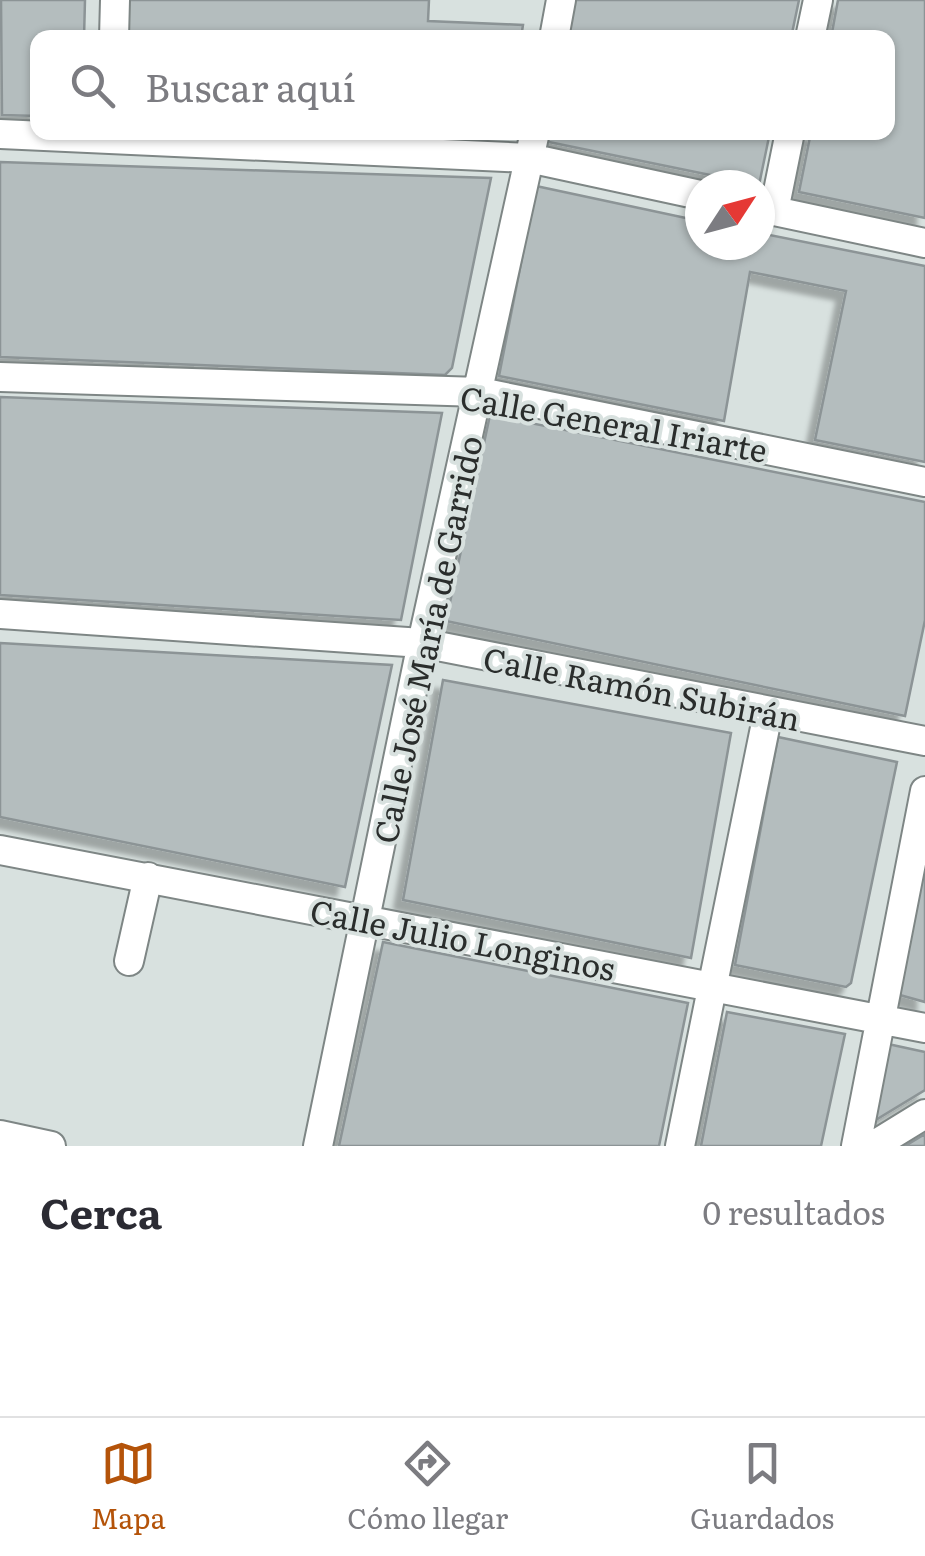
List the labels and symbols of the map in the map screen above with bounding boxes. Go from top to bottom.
north arrow [685,170,775,260]
street label: Calle General Iriarte [457,371,771,473]
street label: Calle José María de Garrido [359,431,493,847]
street label: Calle Ramón Subirán [480,633,804,741]
street label: Calle Julio Longinos [307,885,619,991]

